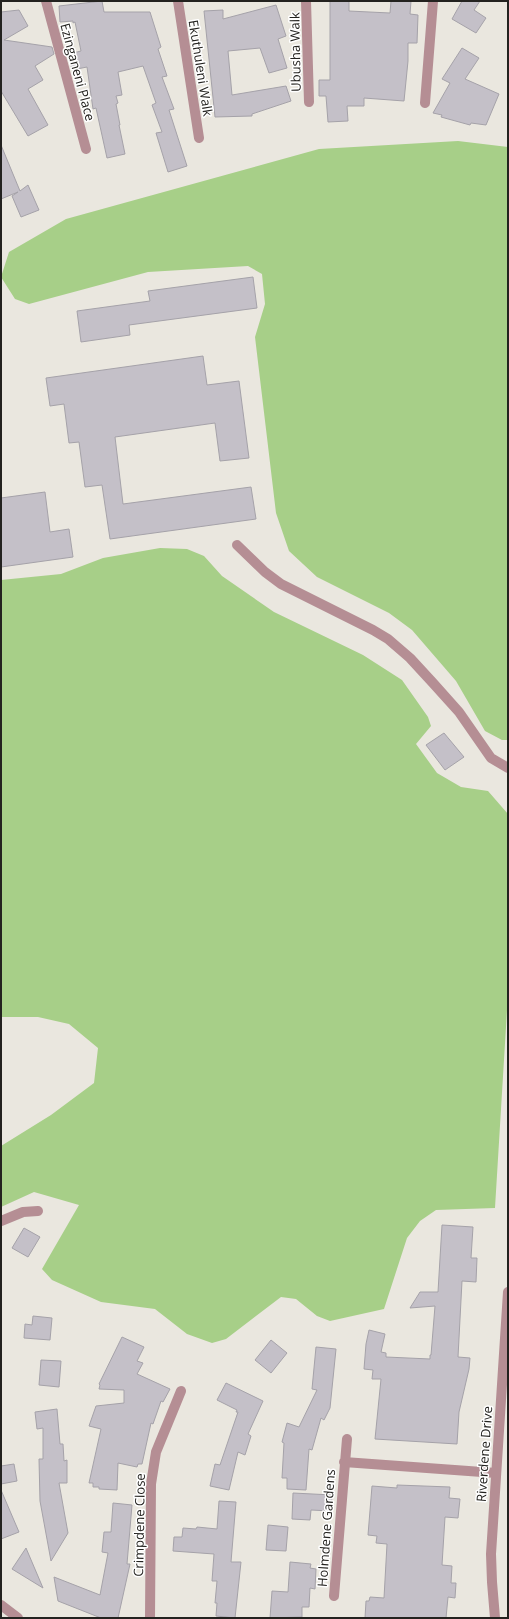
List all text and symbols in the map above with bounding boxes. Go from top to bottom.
street label: Ubusha Walk [285,12,305,92]
street label: Ekuthuleni Walk [185,19,218,118]
street label: Ezinganeni Place [56,21,100,123]
street label: Riverdene Drive [472,1405,496,1503]
street label: Holmdene Gardens [313,1468,339,1588]
street label: Crimpdene Close [129,1473,149,1577]

